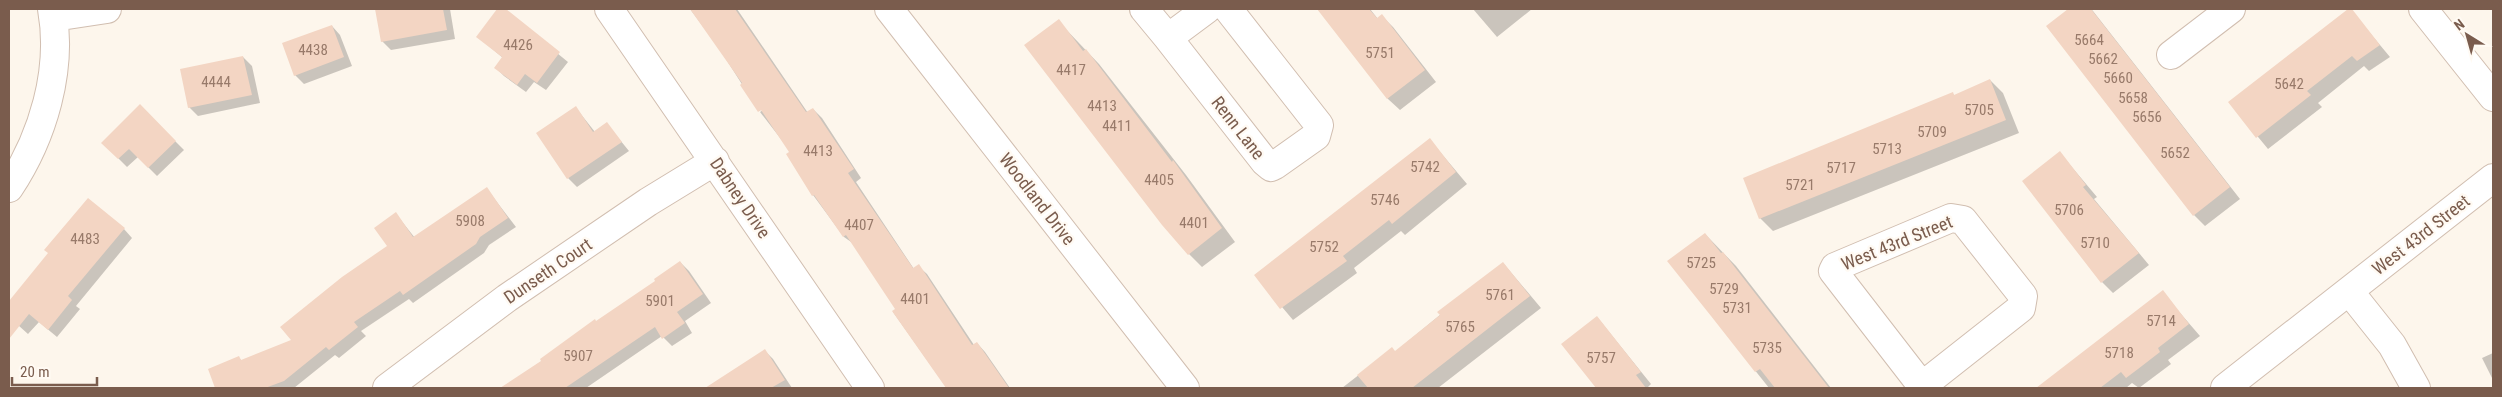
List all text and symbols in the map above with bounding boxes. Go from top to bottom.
north arrow [2442,10,2492,60]
text: N [2451,16,2467,34]
house number: 5664 [2074,31,2104,49]
house number: 4426 [503,36,533,54]
house number: 4438 [298,41,328,59]
house number: 5751 [1365,44,1395,62]
house number: 5662 [2088,50,2118,68]
house number: 4417 [1056,61,1086,79]
house number: 5660 [2103,69,2133,87]
house number: 4444 [201,73,231,91]
house number: 5642 [2274,75,2304,93]
house number: 5658 [2118,89,2148,107]
street label: Renn Lane [1207,92,1269,163]
house number: 4413 [1087,97,1117,115]
house number: 5705 [1964,101,1994,119]
house number: 5656 [2132,108,2162,126]
house number: 4411 [1102,117,1132,135]
house number: 5709 [1917,123,1947,141]
house number: 5713 [1872,140,1902,158]
house number: 4413 [803,142,833,160]
house number: 5652 [2160,144,2190,162]
street label: Woodland Drive [995,149,1080,249]
street label: Dabney Drive [706,154,775,242]
house number: 5742 [1410,158,1440,176]
house number: 5717 [1826,159,1856,177]
house number: 4405 [1144,171,1174,189]
house number: 5721 [1785,176,1815,194]
street label: West 43rd Street [2368,190,2474,279]
house number: 5746 [1370,191,1400,209]
house number: 5706 [2054,201,2084,219]
street label: West 43rd Street [1838,211,1955,274]
house number: 5908 [455,212,485,230]
house number: 4401 [1179,214,1209,232]
house number: 4407 [844,216,874,234]
house number: 4483 [70,230,100,248]
street label: Dunseth Court [500,233,596,308]
house number: 5710 [2080,234,2110,252]
house number: 5752 [1309,238,1339,256]
house number: 5725 [1686,254,1716,272]
house number: 5729 [1709,280,1739,298]
house number: 5761 [1485,286,1515,304]
house number: 4401 [900,290,930,308]
house number: 5901 [645,292,675,310]
house number: 5731 [1722,299,1752,317]
house number: 5714 [2146,312,2176,330]
house number: 5765 [1445,318,1475,336]
house number: 5735 [1752,339,1782,357]
house number: 5718 [2104,344,2134,362]
house number: 5907 [563,347,593,365]
house number: 5757 [1586,349,1616,367]
scale bar [12,354,98,386]
text: 20 m [20,363,50,381]

